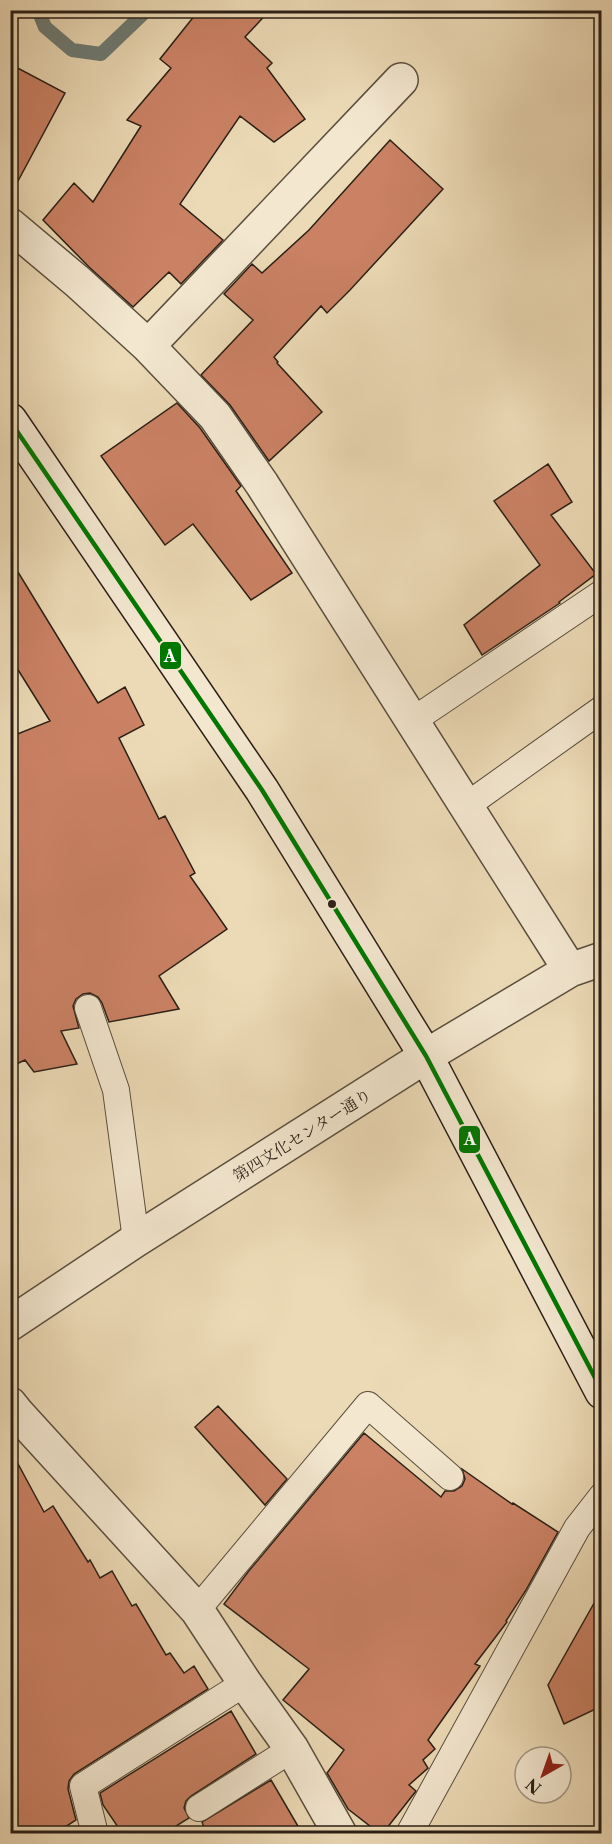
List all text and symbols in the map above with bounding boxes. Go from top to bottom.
line badge: A [159,641,182,670]
text: A [163,646,177,666]
unlabelled marker [326,898,338,910]
street label: 第四文化センター通り [229,1084,375,1186]
line badge: A [458,1125,481,1154]
text: A [463,1129,477,1149]
north arrow [513,1745,573,1805]
text: N [522,1774,545,1799]

